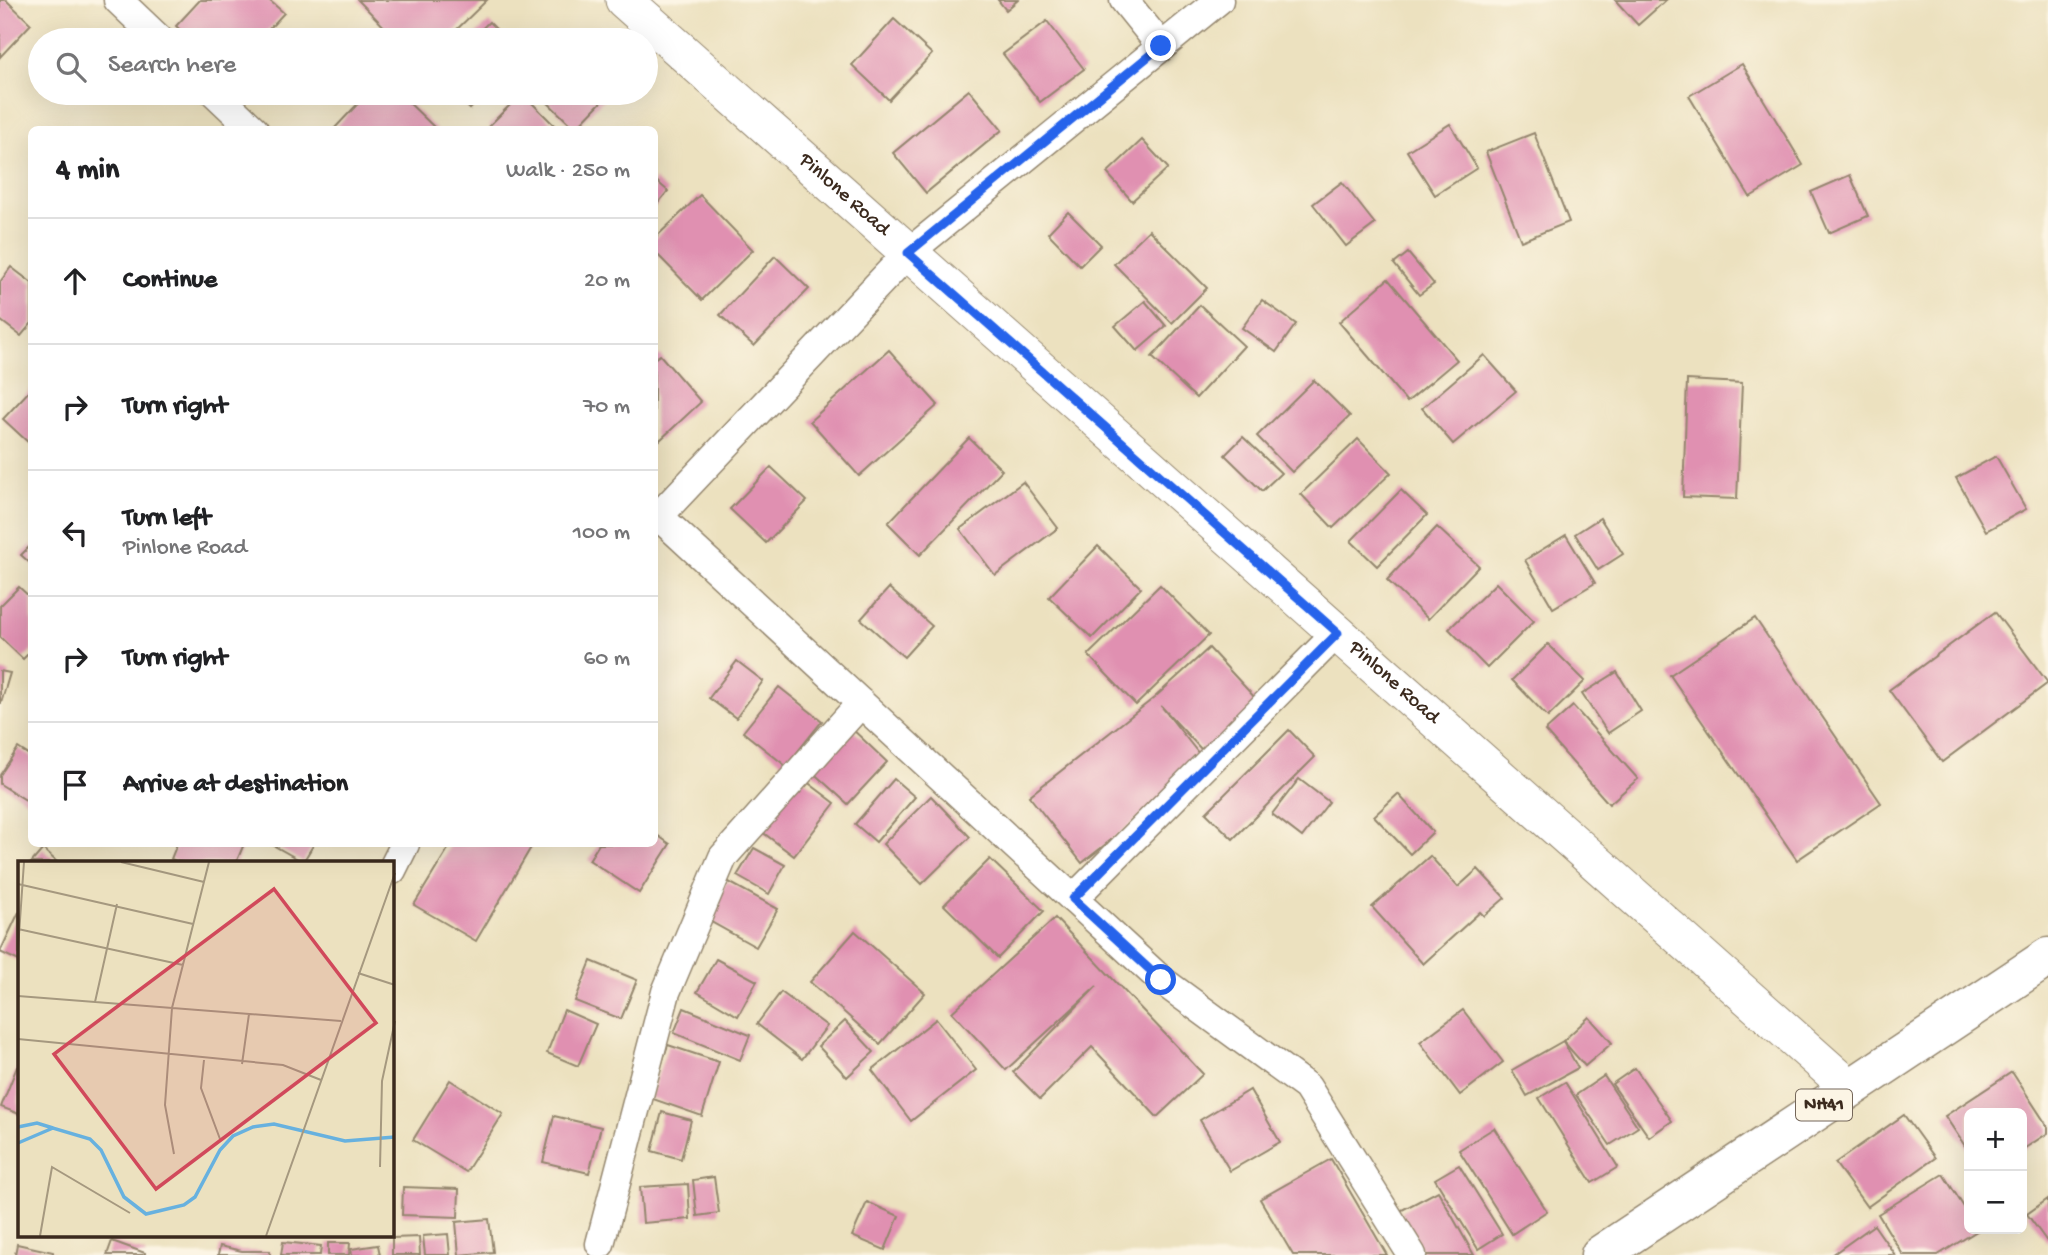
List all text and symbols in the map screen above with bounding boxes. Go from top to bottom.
search box [28,28,658,105]
route end [1145,30,1176,61]
icon: search [52,48,90,86]
text: Search here [108,51,236,82]
street label: Pinlone Road [792,147,896,243]
text: 4 min [56,154,119,189]
text: Walk · 250 m [506,158,630,185]
icon: ahead [56,262,94,300]
text: Continue [123,266,217,297]
text: 20 m [584,268,630,295]
icon: right [56,388,94,426]
text: Turn right [123,392,227,423]
text: 70 m [583,394,630,421]
text: Turn left [123,504,211,535]
icon: left [56,514,94,552]
text: 100 m [573,520,630,547]
text: Pinlone Road [123,535,247,562]
street label: Pinlone Road [1342,635,1446,731]
icon: right [56,640,94,678]
text: Turn right [123,644,227,675]
text: 60 m [584,646,630,673]
icon: arrive [56,766,94,804]
text: Arrive at destination [123,770,348,801]
inset map [18,861,394,1238]
route start [1145,964,1176,995]
road number: NH41 [1796,1090,1852,1120]
map controls [1964,1108,2027,1234]
button: + [1964,1108,2027,1171]
button: − [1964,1171,2027,1234]

